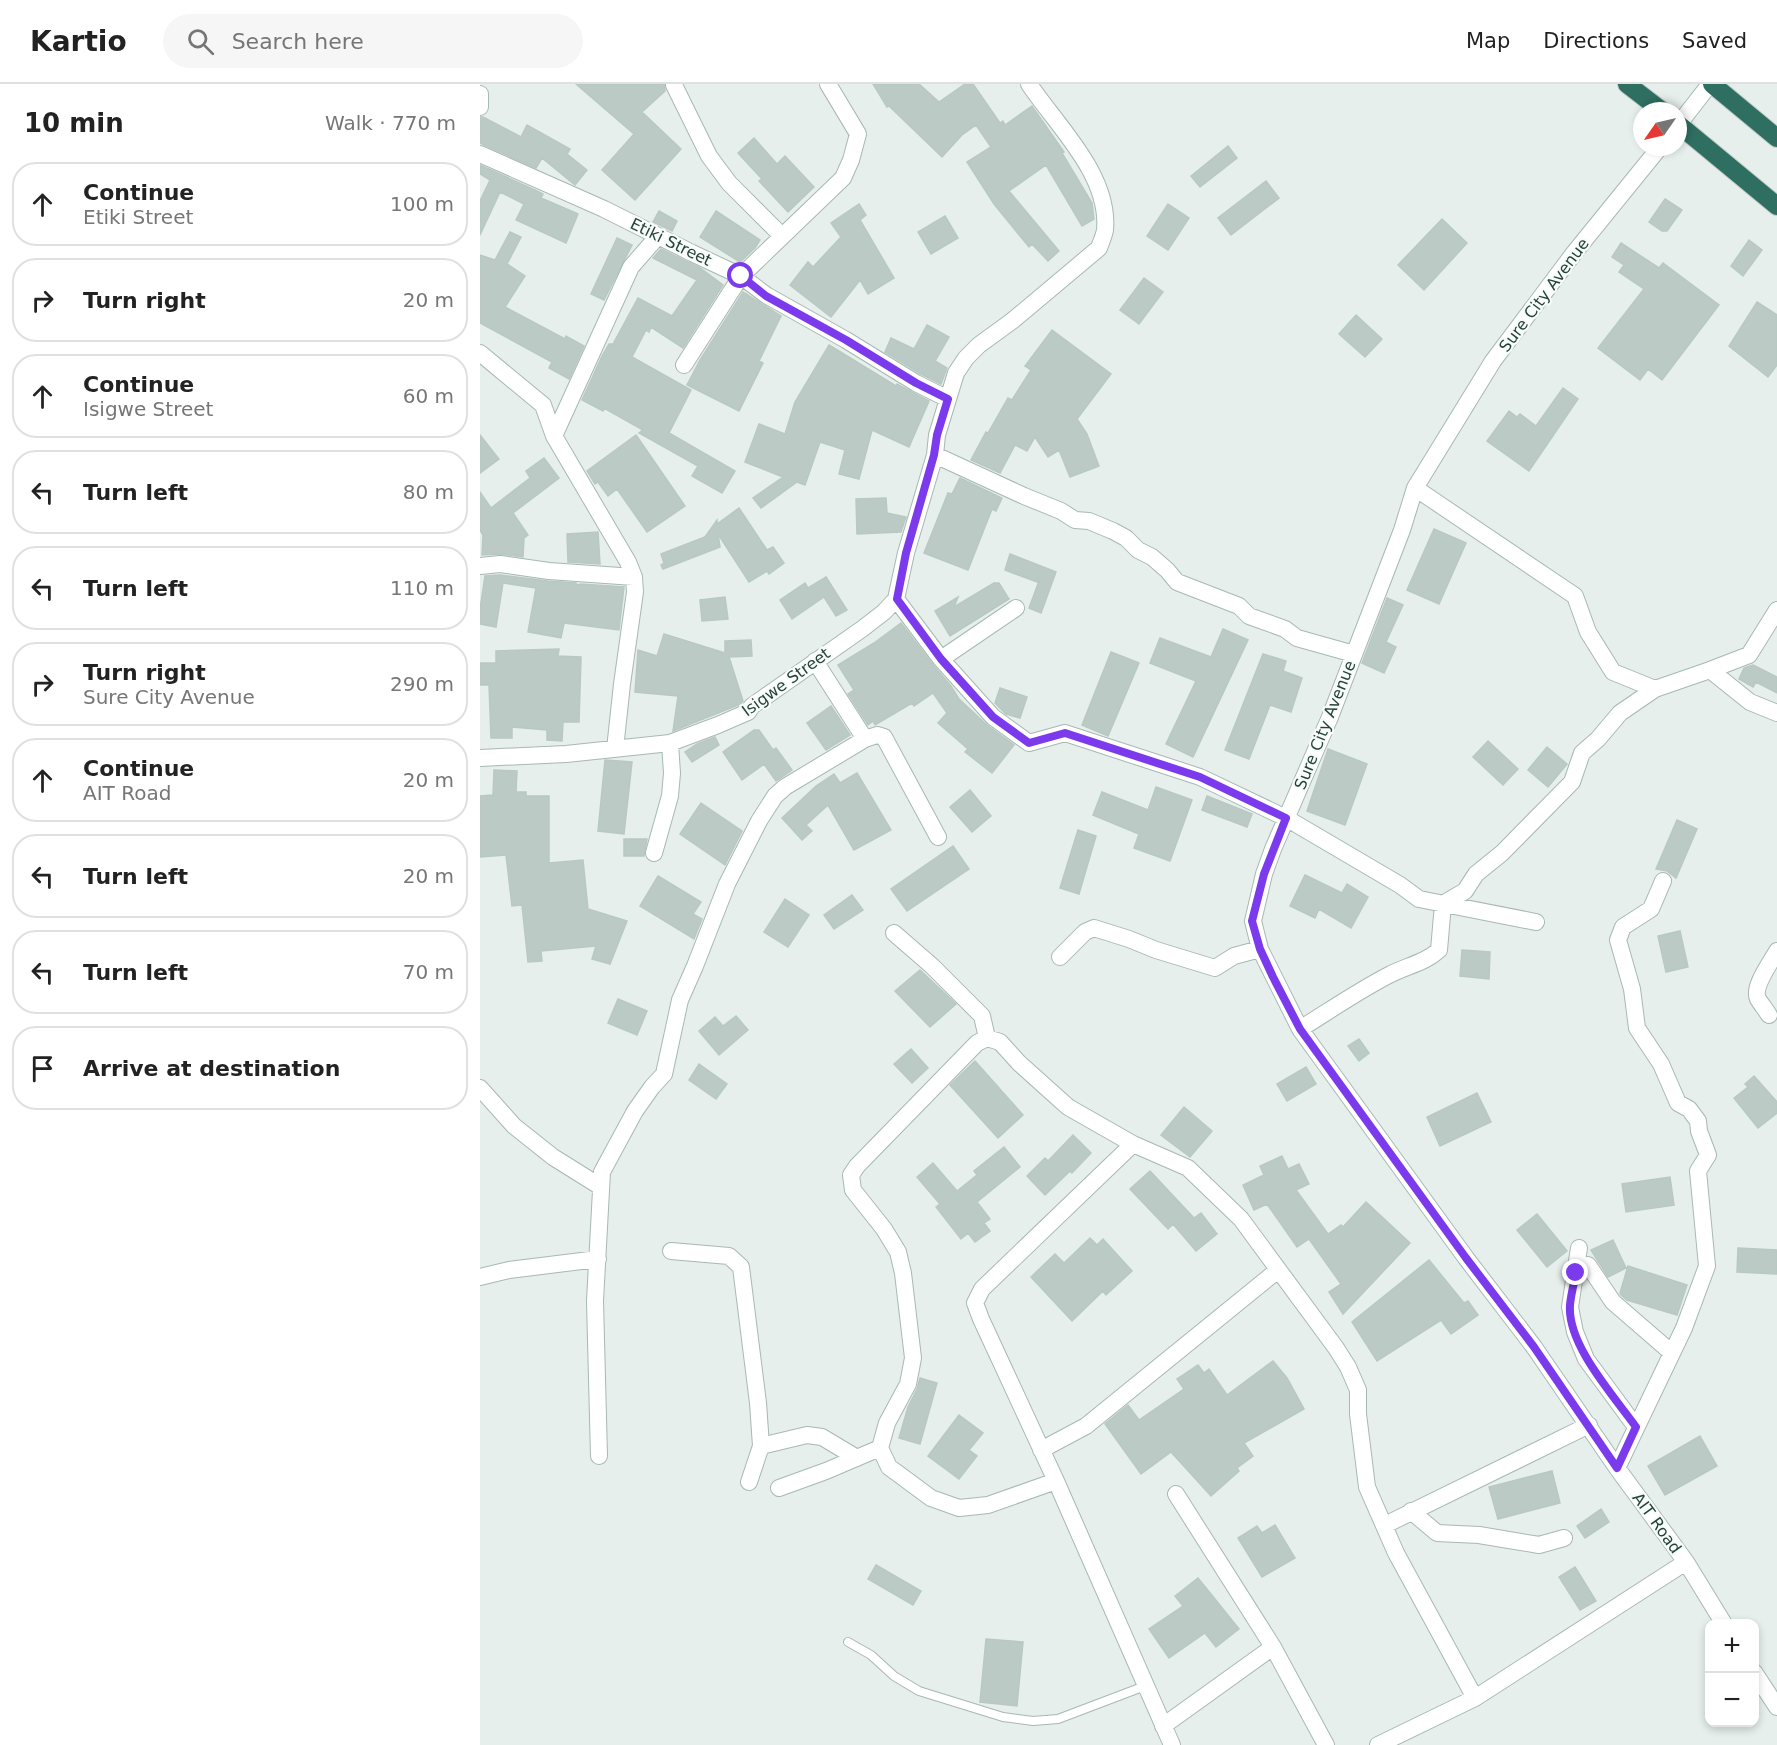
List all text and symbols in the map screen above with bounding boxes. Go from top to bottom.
search box [163,14,583,68]
text: Kartio [30,25,127,58]
icon: search [184,25,217,58]
text: Search here [232,29,364,54]
text: Map [1466,29,1510,53]
text: Directions [1543,29,1649,53]
text: Saved [1682,29,1747,53]
north arrow [1633,102,1687,156]
text: 10 min [24,108,124,138]
text: Walk · 770 m [325,111,456,135]
text: Continue [83,180,194,205]
icon: ahead [26,188,59,221]
text: 100 m [390,192,454,216]
text: Etiki Street [83,205,193,229]
street label: Etiki Street [627,214,715,270]
street label: Sure City Avenue [1495,234,1593,356]
route start [727,262,753,288]
icon: right [26,284,59,317]
text: Turn right [83,288,206,313]
text: 20 m [403,288,454,312]
text: Continue [83,372,194,397]
icon: ahead [26,380,59,413]
text: 60 m [403,384,454,408]
text: Isigwe Street [83,397,213,421]
icon: left [26,476,59,509]
text: Turn left [83,480,188,505]
text: 80 m [403,480,454,504]
icon: left [26,572,59,605]
text: Turn left [83,576,188,601]
text: 110 m [390,576,454,600]
street label: Isigwe Street [738,644,834,720]
street label: Sure City Avenue [1290,658,1360,792]
text: Turn right [83,660,206,685]
icon: right [26,668,59,701]
text: 290 m [390,672,454,696]
text: Sure City Avenue [83,685,255,709]
text: Continue [83,756,194,781]
icon: ahead [26,764,59,797]
text: 20 m [403,768,454,792]
text: AIT Road [83,781,171,805]
icon: left [26,860,59,893]
text: Turn left [83,864,188,889]
text: 20 m [403,864,454,888]
icon: left [26,956,59,989]
text: Turn left [83,960,188,985]
text: 70 m [403,960,454,984]
icon: arrive [26,1052,59,1085]
text: Arrive at destination [83,1056,340,1081]
route end [1562,1259,1588,1285]
street label: AIT Road [1629,1489,1685,1557]
map controls [1705,1619,1759,1727]
button: + [1705,1619,1759,1673]
button: − [1705,1673,1759,1727]

